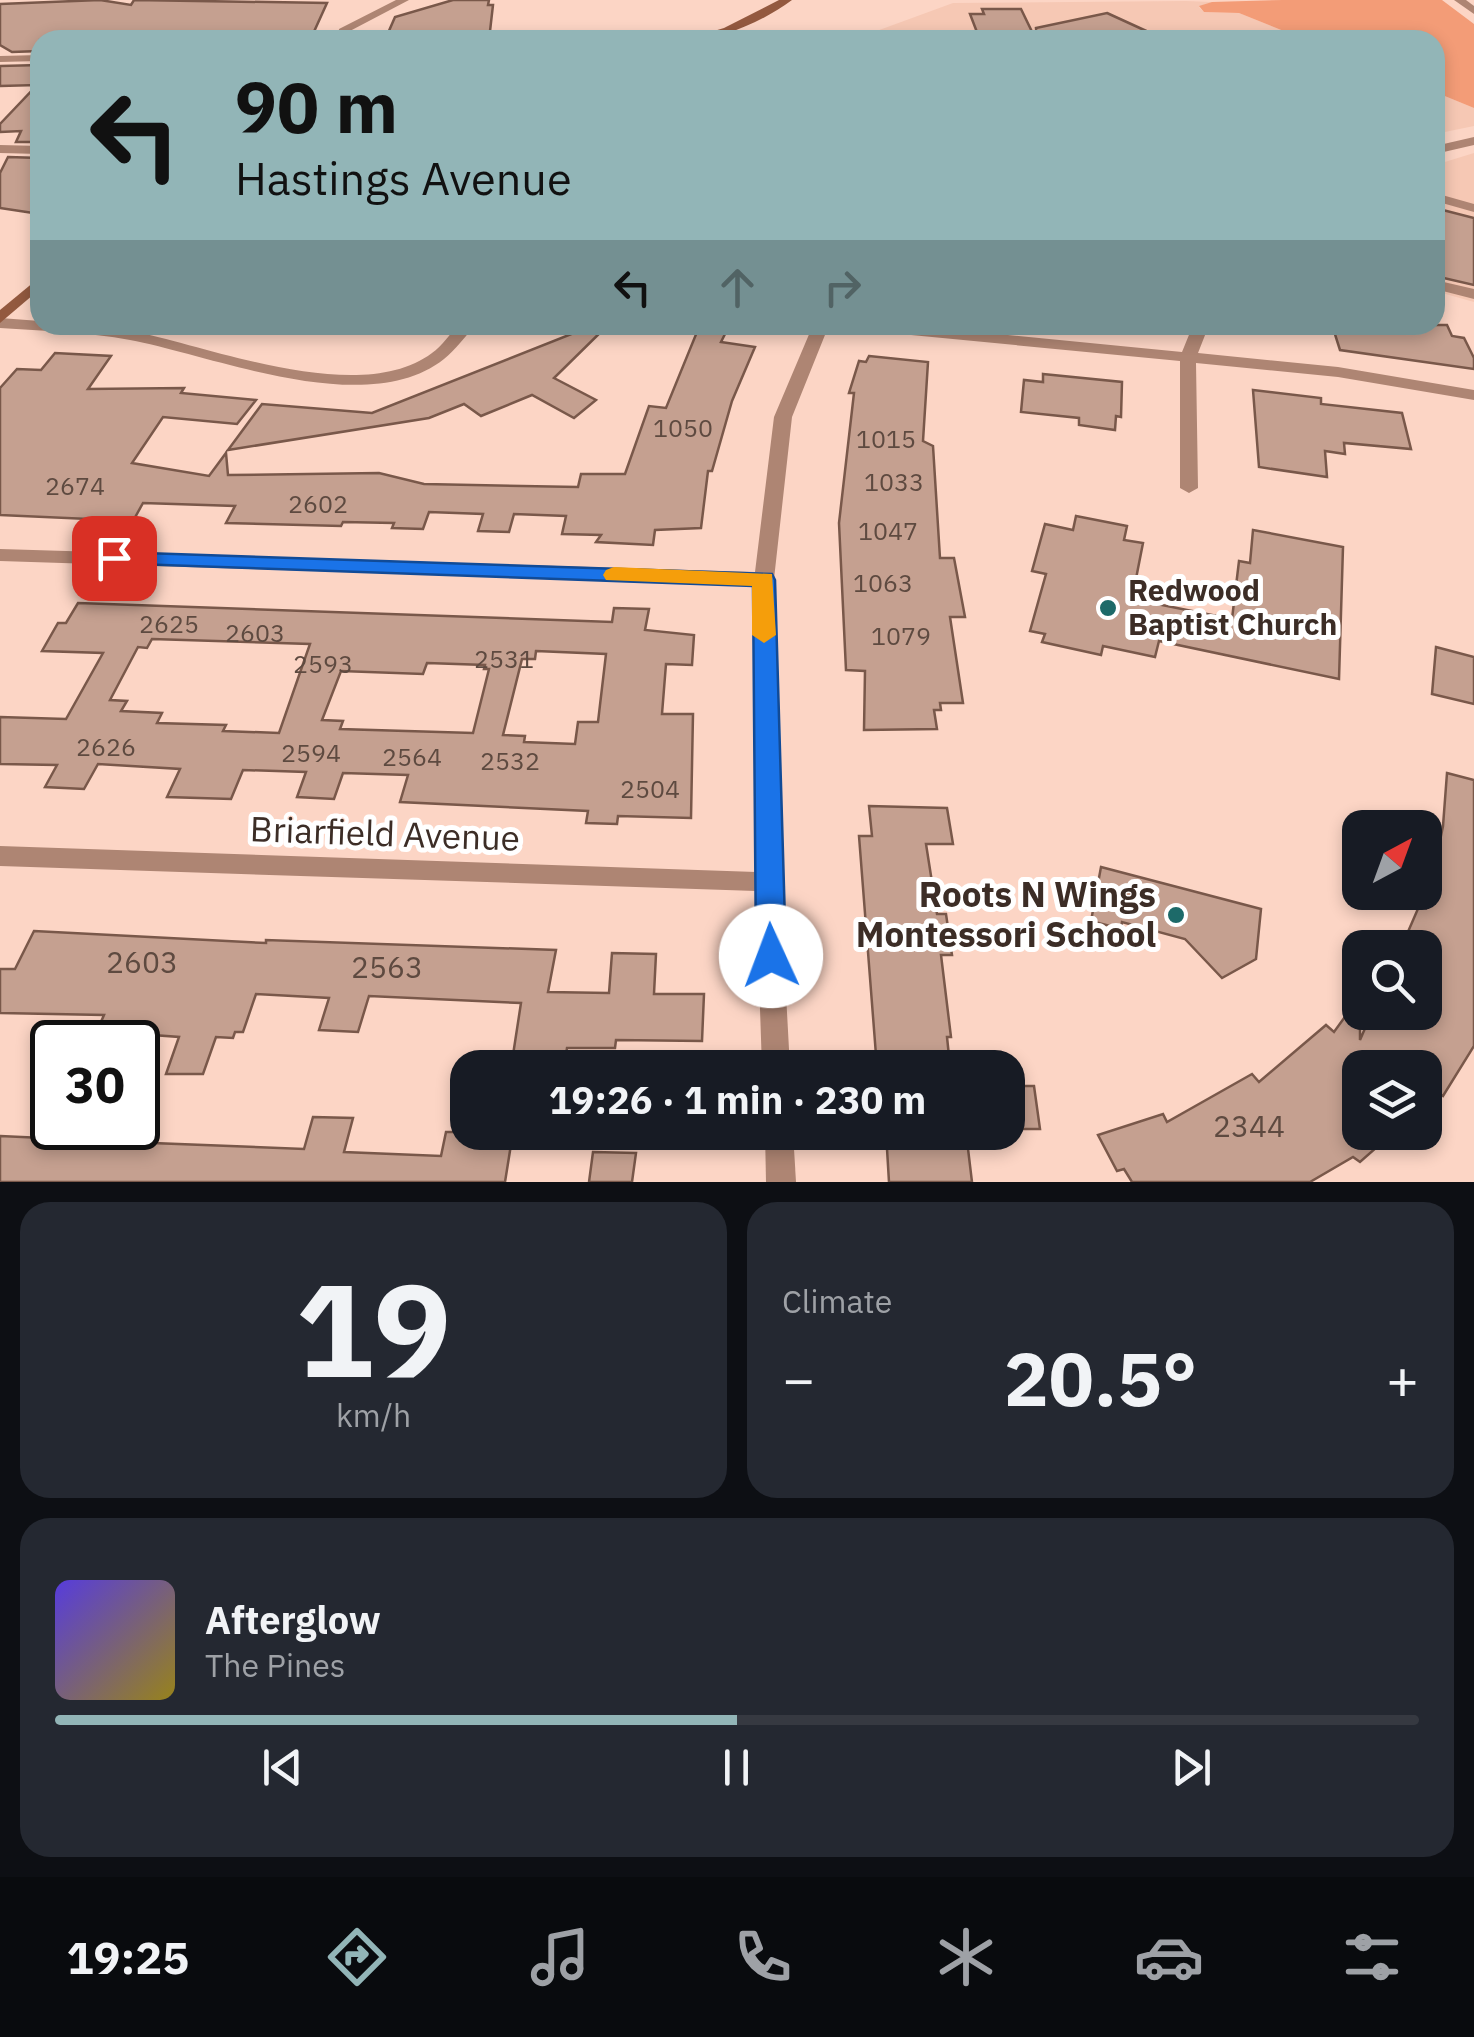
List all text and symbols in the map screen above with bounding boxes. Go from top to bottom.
text: 90 m [235,61,398,152]
icon: left [70,70,200,200]
text: Hastings Avenue [235,149,572,207]
icon: left [605,260,660,315]
icon: ahead [710,260,765,315]
icon: right [815,260,870,315]
house number: 1050 [653,411,713,444]
house number: 1015 [856,422,916,455]
house number: 1033 [864,465,924,498]
house number: 2674 [45,469,105,502]
house number: 2602 [288,487,348,520]
house number: 1047 [858,514,918,547]
pin [72,516,157,601]
icon: arrive [87,531,142,586]
house number: 1063 [853,566,913,599]
place label: Redwood Baptist Church [1128,570,1337,643]
marker: Redwood Baptist Church [1097,597,1119,619]
house number: 2625 [139,607,199,640]
house number: 2603 [225,616,285,649]
house number: 1079 [871,619,931,652]
house number: 2531 [474,642,534,675]
house number: 2593 [293,647,353,680]
house number: 2626 [76,730,136,763]
house number: 2594 [281,736,341,769]
house number: 2564 [382,740,442,773]
house number: 2532 [480,744,540,777]
house number: 2504 [620,772,680,805]
street label: Briarfield Avenue [249,805,521,861]
north arrow [1342,810,1442,910]
map controls [1342,810,1442,1150]
place label: Roots N Wings Montessori School [856,871,1156,957]
position arrow [719,904,823,1008]
marker: Roots N Wings Montessori School [1165,904,1187,926]
button: search [1342,930,1442,1030]
house number: 2603 [106,942,178,981]
house number: 2563 [351,947,423,986]
speed limit sign: 30 [30,1020,160,1150]
button: layers [1342,1050,1442,1150]
text: 19:26 · 1 min · 230 m [549,1075,926,1124]
house number: 2344 [1213,1106,1285,1145]
text: 19 [295,1244,452,1413]
text: Climate [782,1280,892,1322]
text: 20.5° [1004,1329,1197,1427]
text: − [782,1343,815,1414]
text: + [1386,1343,1419,1414]
text: km/h [336,1394,411,1436]
text: Afterglow [205,1595,381,1644]
text: The Pines [205,1644,345,1686]
icon: previous [255,1740,310,1795]
icon: pause [709,1740,764,1795]
icon: next [1164,1740,1219,1795]
icon: directions [322,1922,392,1992]
icon: music [525,1922,595,1992]
icon: phone [728,1922,798,1992]
icon: climate [931,1922,1001,1992]
icon: car [1134,1922,1204,1992]
icon: filters [1337,1922,1407,1992]
text: 19:25 [67,1928,189,1986]

